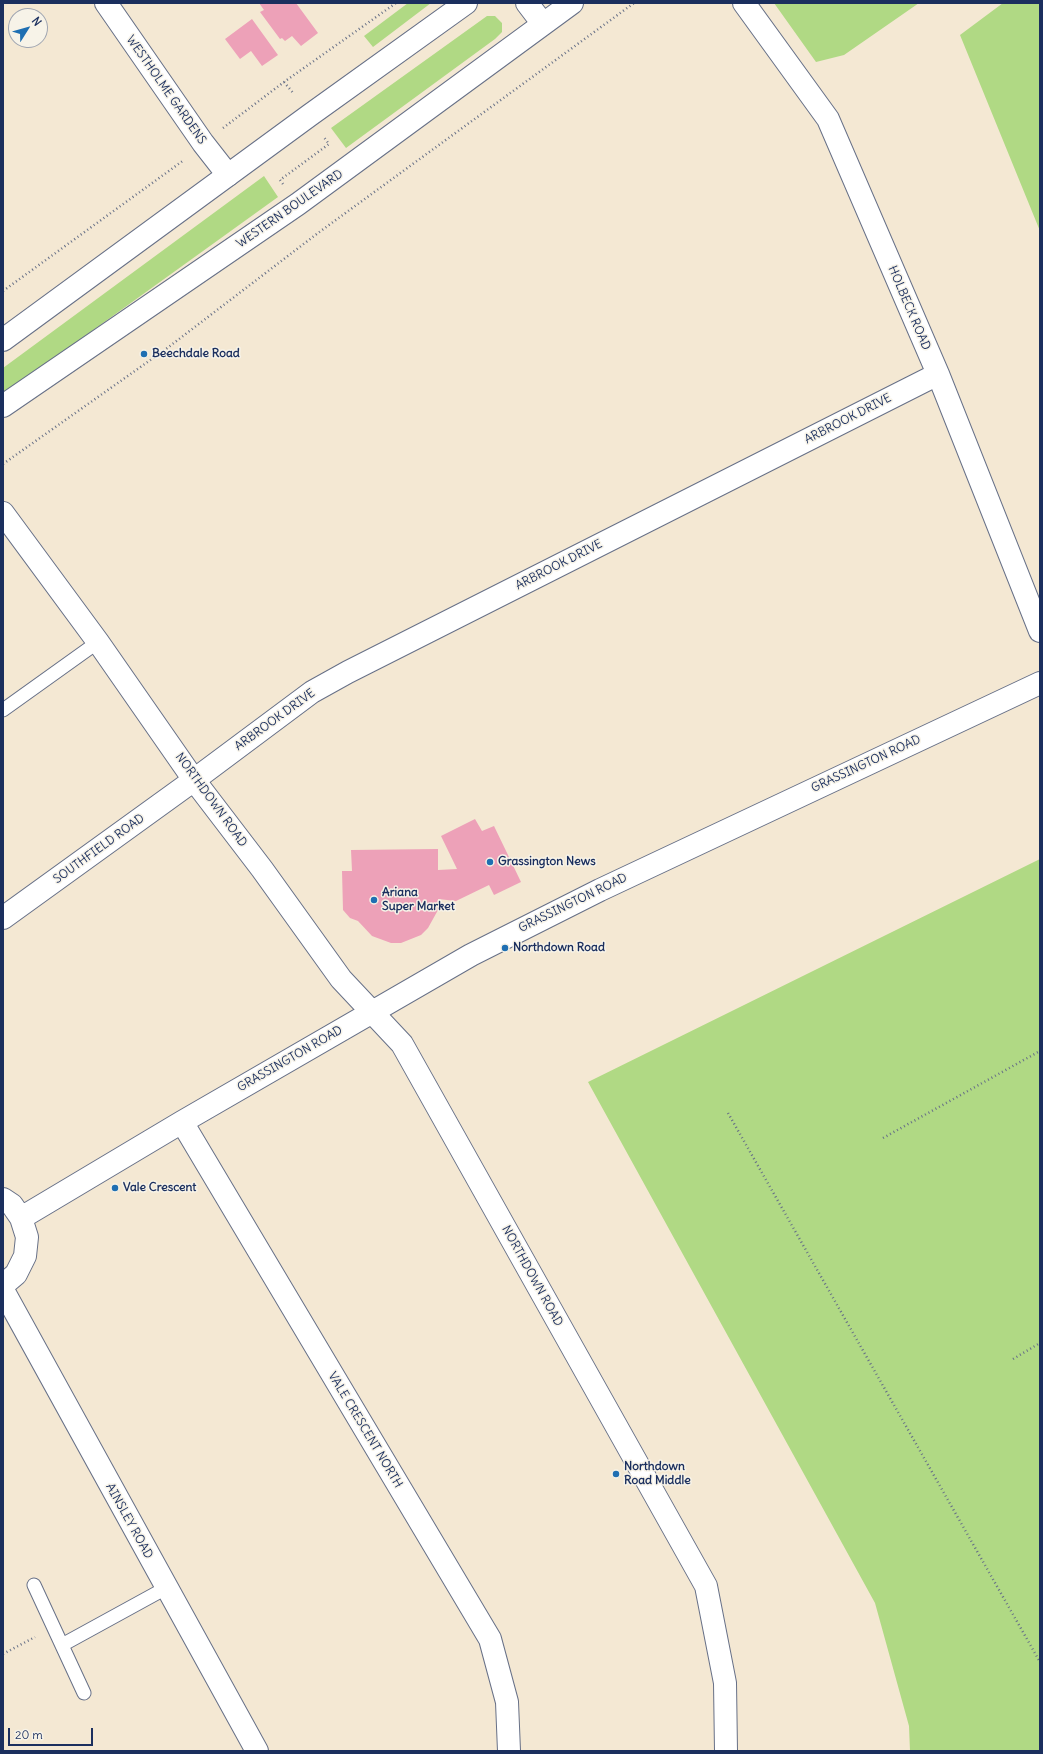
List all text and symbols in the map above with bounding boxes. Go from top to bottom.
north arrow [8,8,48,48]
text: N [29,14,45,29]
street label: WESTHOLME GARDENS [123,33,209,147]
street label: WESTERN BOULEVARD [234,167,346,251]
street label: HOLBECK ROAD [885,264,933,352]
place label: Beechdale Road [152,347,240,361]
marker: Beechdale Road [139,349,149,359]
street label: ARBROOK DRIVE [802,391,894,447]
street label: ARBROOK DRIVE [513,537,605,593]
street label: ARBROOK DRIVE [232,686,318,754]
street label: GRASSINGTON ROAD [809,732,923,796]
street label: NORTHDOWN ROAD [172,750,250,850]
street label: SOUTHFIELD ROAD [51,811,147,887]
place label: Grassington News [498,855,596,869]
marker: Grassington News [485,857,495,867]
street label: GRASSINGTON ROAD [516,870,630,936]
place label: Ariana Super Market [382,886,455,914]
marker: Ariana Super Market [369,895,379,905]
place label: Northdown Road [513,941,605,955]
marker: Northdown Road [500,943,510,953]
street label: GRASSINGTON ROAD [235,1023,345,1095]
place label: Vale Crescent [123,1181,196,1195]
marker: Vale Crescent [110,1183,120,1193]
street label: NORTHDOWN ROAD [498,1223,566,1329]
street label: VALE CRESCENT NORTH [325,1369,405,1491]
place label: Northdown Road Middle [624,1460,691,1488]
marker: Northdown Road Middle [611,1469,621,1479]
street label: AINSLEY ROAD [102,1481,156,1561]
scale bar [10,1720,95,1746]
text: 20 m [15,1727,43,1742]

